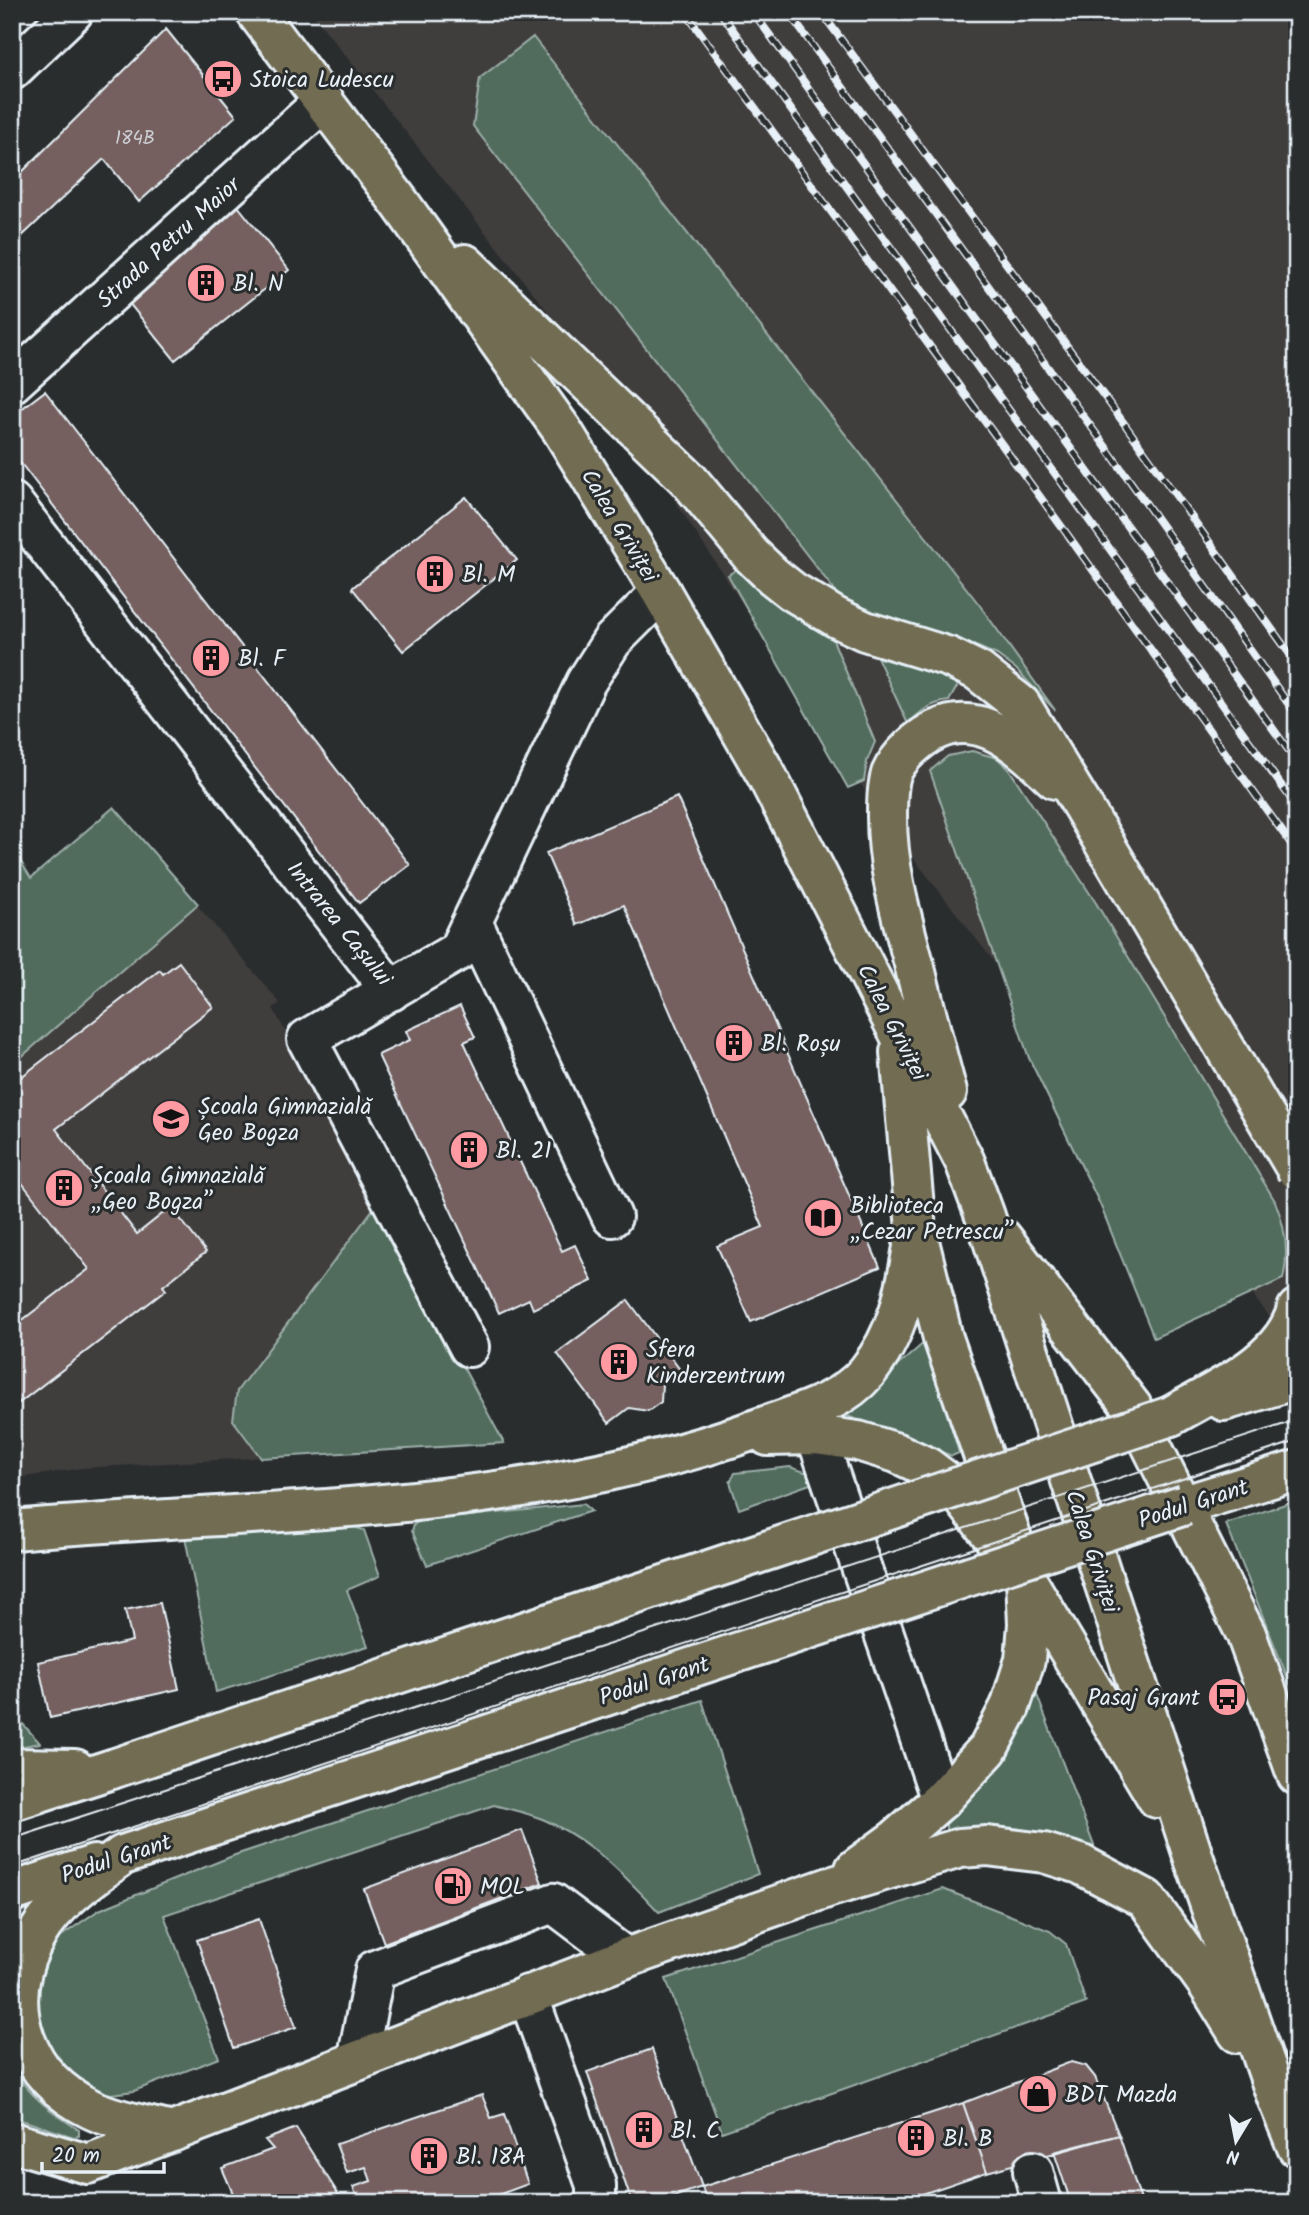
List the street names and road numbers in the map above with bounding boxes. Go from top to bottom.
street label: Strada Petru Maior [89,168,250,318]
street label: Calea Griviței [570,462,667,591]
street label: Intrarea Cașului [277,854,401,996]
street label: Calea Griviței [846,958,937,1089]
street label: Podul Grant [1134,1470,1254,1540]
street label: Calea Griviței [1054,1486,1128,1619]
street label: Podul Grant [595,1647,715,1717]
street label: Podul Grant [57,1825,177,1895]

